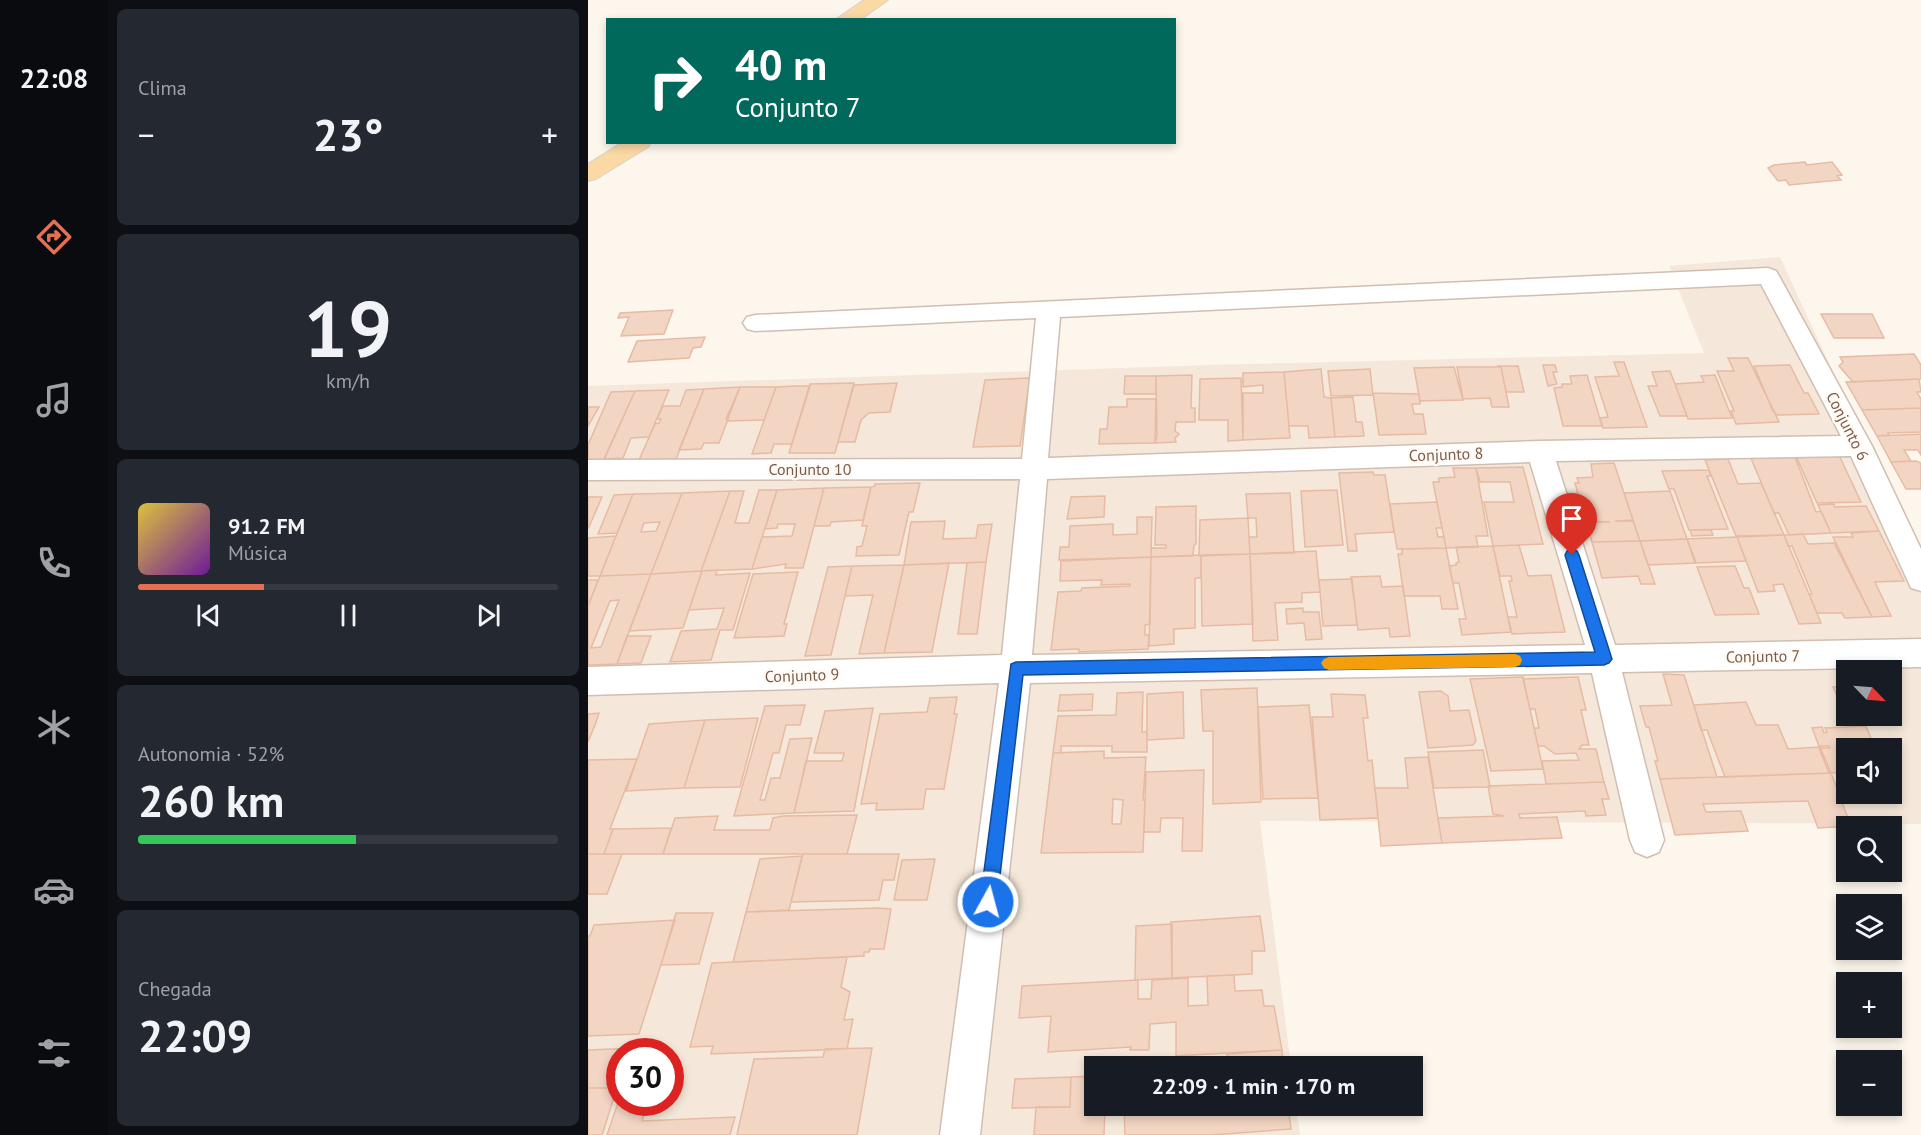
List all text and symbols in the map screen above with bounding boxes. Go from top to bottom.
text: 40 m [735,37,827,92]
icon: right [636,42,714,120]
text: 22:08 [20,61,88,95]
text: Clima [138,75,187,101]
text: Conjunto 7 [735,90,861,124]
text: 23° [313,105,383,163]
text: − [138,113,155,156]
text: + [541,113,558,156]
icon: directions [33,216,75,258]
text: 19 [304,278,392,379]
text: km/h [326,368,370,394]
icon: music [33,379,75,421]
street label: Conjunto 6 [1822,388,1874,464]
street label: Conjunto 8 [1408,443,1484,465]
street label: Conjunto 10 [768,459,852,479]
pin [1546,493,1597,555]
icon: arrive [1555,502,1588,535]
text: 91.2 FM [228,512,305,540]
text: Música [228,540,287,566]
icon: phone [33,542,75,584]
icon: previous [192,599,225,632]
icon: pause [332,599,365,632]
icon: next [472,599,505,632]
street label: Conjunto 7 [1726,645,1800,667]
north arrow [1836,660,1902,726]
map controls [1836,660,1902,1116]
street label: Conjunto 9 [764,664,840,686]
icon: climate [33,706,75,748]
button: sound [1836,738,1902,804]
text: Autonomia · 52% [138,741,284,767]
text: 260 km [138,771,284,829]
button: search [1836,816,1902,882]
icon: car [33,869,75,911]
position arrow [956,870,1020,934]
button: layers [1836,894,1902,960]
button: + [1836,972,1902,1038]
text: Chegada [138,976,212,1002]
text: 22:09 [138,1006,252,1064]
icon: filters [33,1032,75,1074]
speed limit sign: 30 [606,1038,684,1116]
button: − [1836,1050,1902,1116]
text: 22:09 · 1 min · 170 m [1152,1072,1355,1100]

